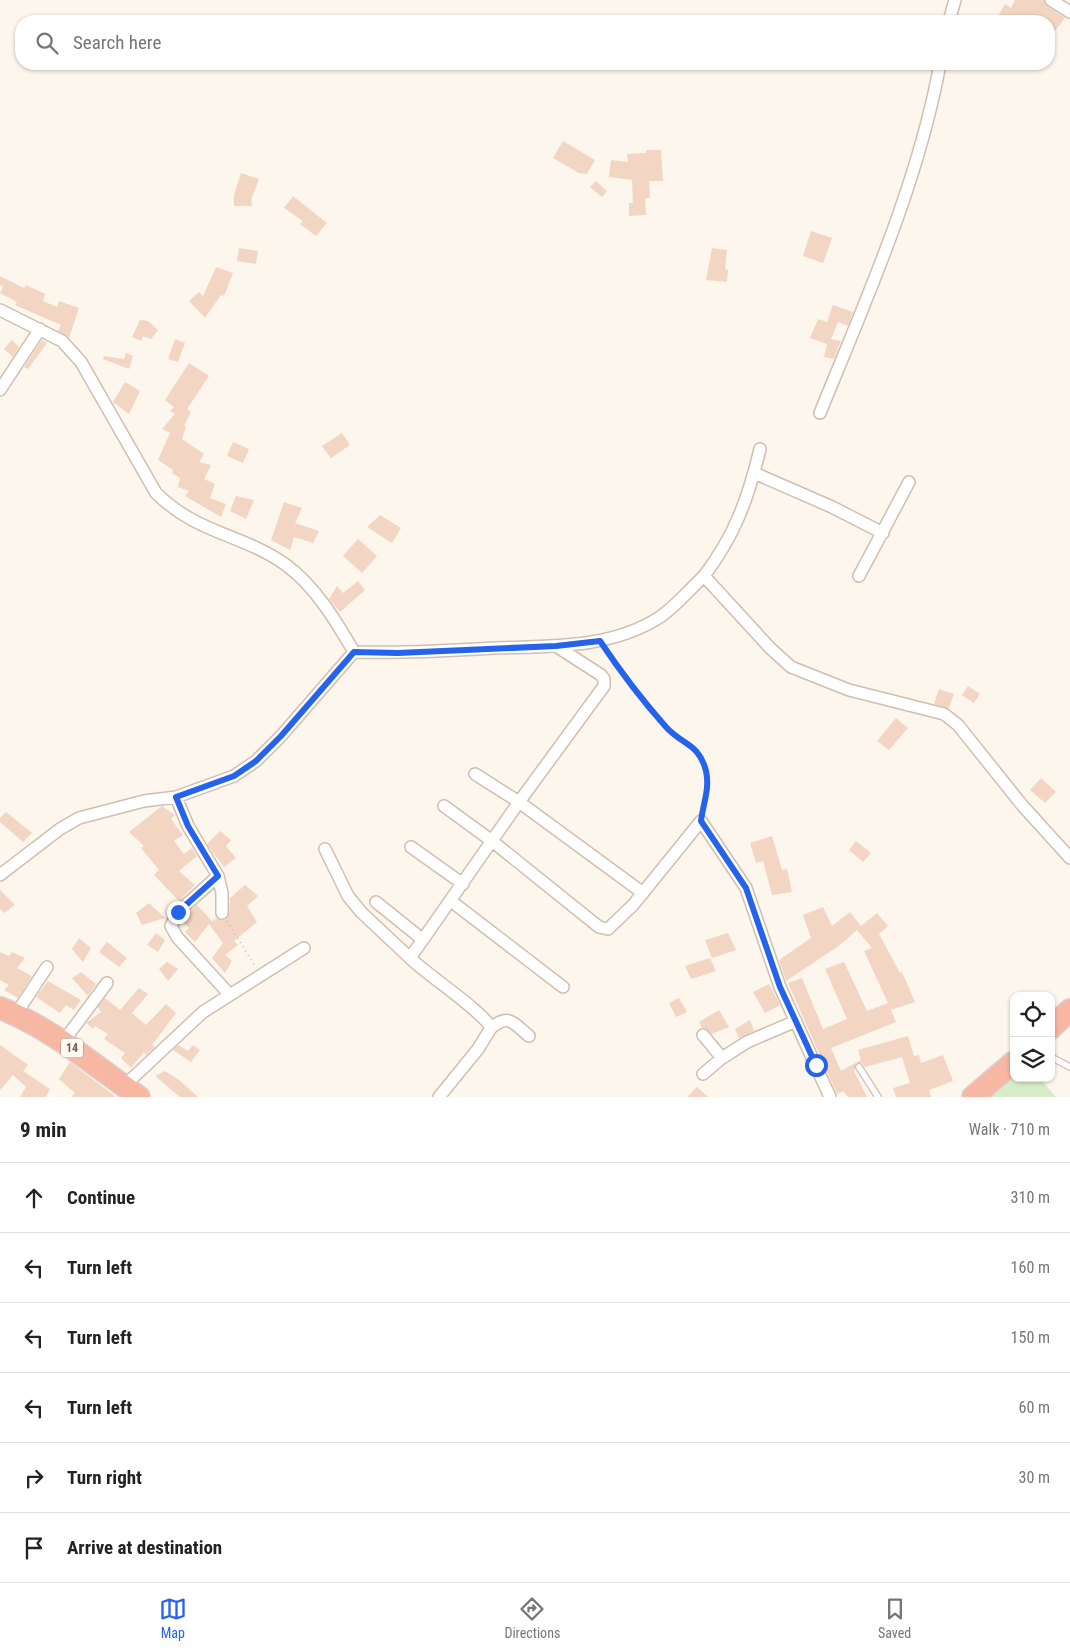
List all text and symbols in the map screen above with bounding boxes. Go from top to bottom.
search box [15,15,1055,70]
icon: search [33,29,61,57]
text: Search here [73,31,161,54]
route end [167,901,190,924]
map controls [1010,992,1055,1082]
button: locate [1010,992,1055,1037]
button: layers [1010,1037,1055,1082]
road number: 14 [61,1038,83,1058]
route start [805,1054,828,1077]
text: 9 min [20,1118,67,1142]
text: Walk · 710 m [969,1120,1050,1139]
icon: ahead [20,1184,48,1212]
text: Continue [67,1186,135,1209]
text: 310 m [1011,1188,1050,1207]
icon: left [20,1254,48,1282]
text: Turn left [67,1256,132,1279]
text: 160 m [1011,1258,1050,1277]
icon: left [20,1324,48,1352]
text: Turn left [67,1326,132,1349]
text: 150 m [1011,1328,1050,1347]
icon: left [20,1394,48,1422]
text: Turn left [67,1396,132,1419]
text: 60 m [1018,1398,1050,1417]
icon: right [20,1464,48,1492]
text: Turn right [67,1466,142,1489]
text: 30 m [1018,1468,1050,1487]
icon: arrive [20,1534,48,1562]
text: Arrive at destination [67,1536,222,1559]
tab: Map [159,1595,187,1641]
tab: Directions [504,1595,560,1641]
tab: Saved [878,1595,911,1641]

